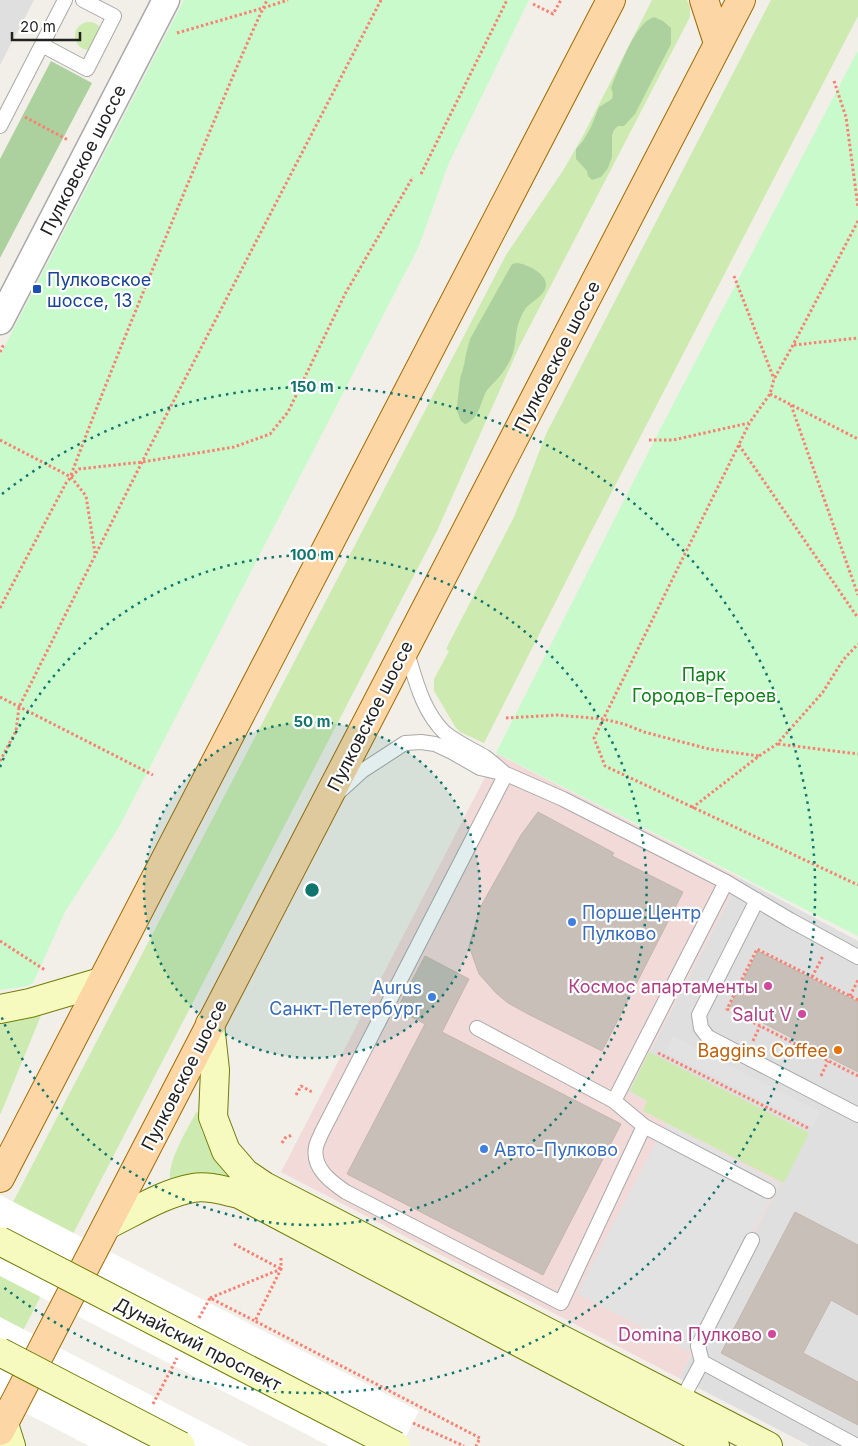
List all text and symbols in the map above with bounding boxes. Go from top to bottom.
scale bar [12,10,80,42]
text: 20 m [20,17,56,36]
street label: Пулковское шоссе [36,81,130,239]
place label: Пулковское шоссе, 13 [47,269,151,311]
street label: Пулковское шоссе [510,277,604,435]
marker: Пулковское шоссе, 13 [31,283,43,295]
text: 150 m [290,377,334,396]
text: 100 m [290,545,334,564]
street label: Пулковское шоссе [323,637,417,795]
park label: Парк Городов-Героев [632,664,776,706]
text: 50 m [294,712,330,731]
centre of rings [303,881,321,899]
place label: Порше Центр Пулково [582,902,701,944]
marker: Порше Центр Пулково [566,916,578,928]
place label: Космос апартаменты [568,976,758,997]
place label: Aurus Санкт-Петербург [269,977,422,1019]
marker: Космос апартаменты [762,980,774,992]
marker: Aurus Санкт-Петербург [426,991,438,1003]
street label: Пулковское шоссе [137,996,231,1154]
place label: Salut V [732,1004,792,1025]
marker: Salut V [796,1008,808,1020]
place label: Baggins Coffee [697,1040,828,1061]
marker: Baggins Coffee [832,1044,844,1056]
place label: Авто-Пулково [494,1139,618,1160]
marker: Авто-Пулково [478,1143,490,1155]
street label: Дунайский проспект [111,1293,286,1396]
place label: Domina Пулково [618,1324,762,1345]
marker: Domina Пулково [766,1328,778,1340]

